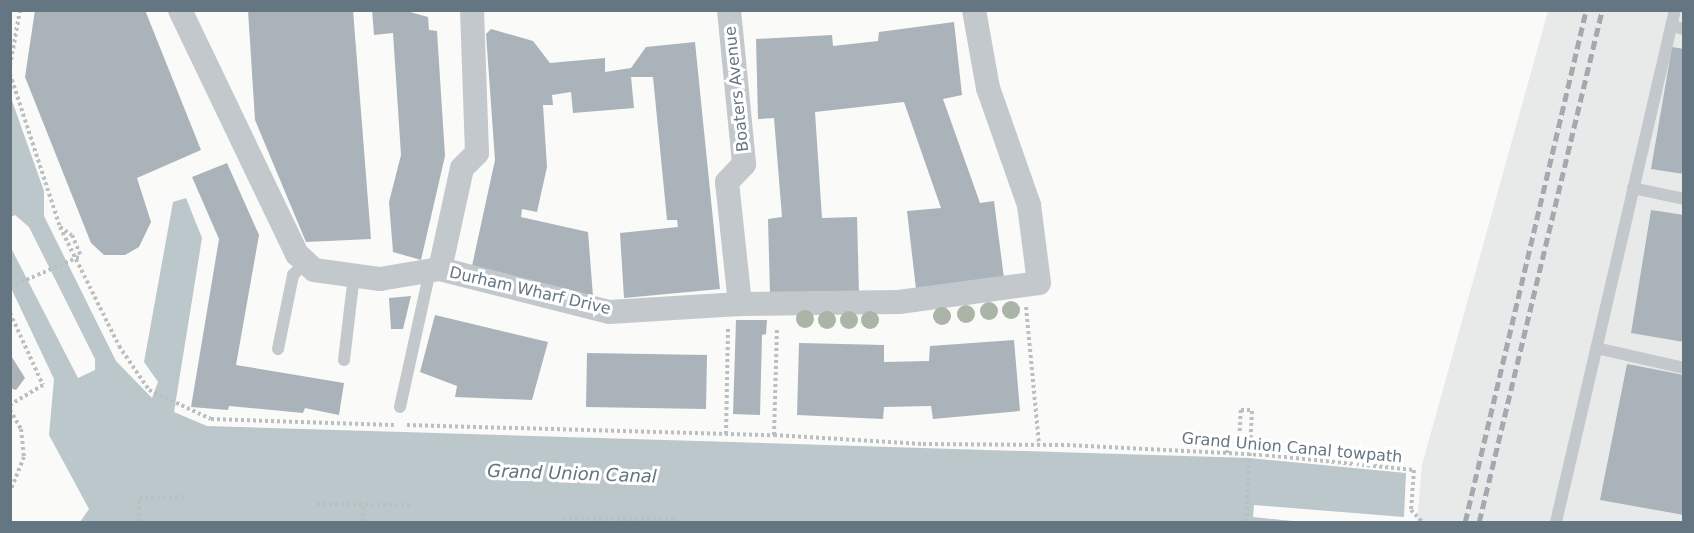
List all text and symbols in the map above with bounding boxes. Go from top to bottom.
street label: Boaters Avenue [721,25,753,153]
street label: Durham Wharf Drive [447,263,613,319]
street label: Grand Union Canal towpath [1181,429,1403,467]
water label: Grand Union Canal [487,460,657,488]

